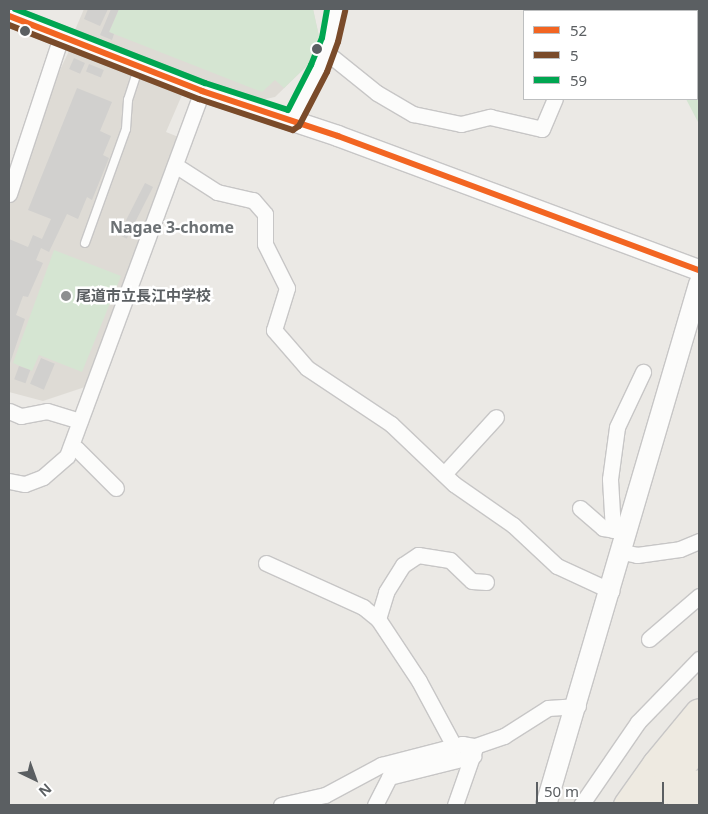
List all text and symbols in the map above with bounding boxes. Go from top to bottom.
legend [523,10,698,100]
text: 52 [570,20,587,40]
unlabelled marker [20,26,30,36]
unlabelled marker [312,44,322,54]
text: 5 [570,45,579,65]
text: 59 [570,70,587,90]
district label: Nagae 3-chome [110,217,234,237]
place label: 尾道市立長江中学校 [76,287,211,305]
marker: 尾道市立長江中学校 [60,290,72,302]
north arrow [10,754,60,804]
scale bar [538,772,666,804]
text: N [35,780,56,801]
text: 50 m [544,781,579,801]

